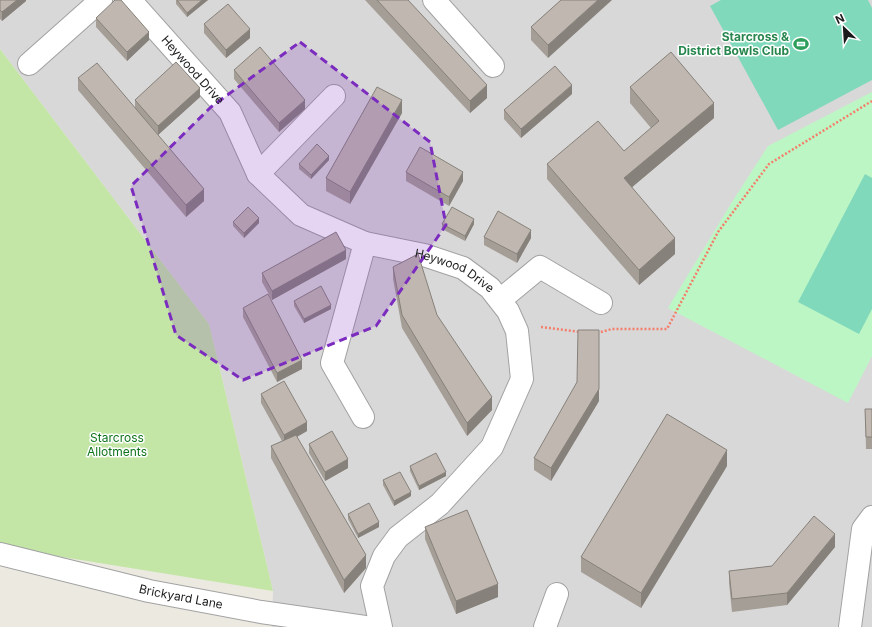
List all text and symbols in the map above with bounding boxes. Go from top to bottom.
north arrow [824,8,864,48]
text: N [833,11,847,27]
place label: Starcross & District Bowls Club [678,29,789,58]
street label: Heywood Drive [158,32,228,107]
sports icon: Starcross & District Bowls Club [792,35,810,53]
street label: Heywood Drive [414,245,497,295]
park label: Starcross Allotments [87,430,147,459]
street label: Brickyard Lane [138,581,224,612]

